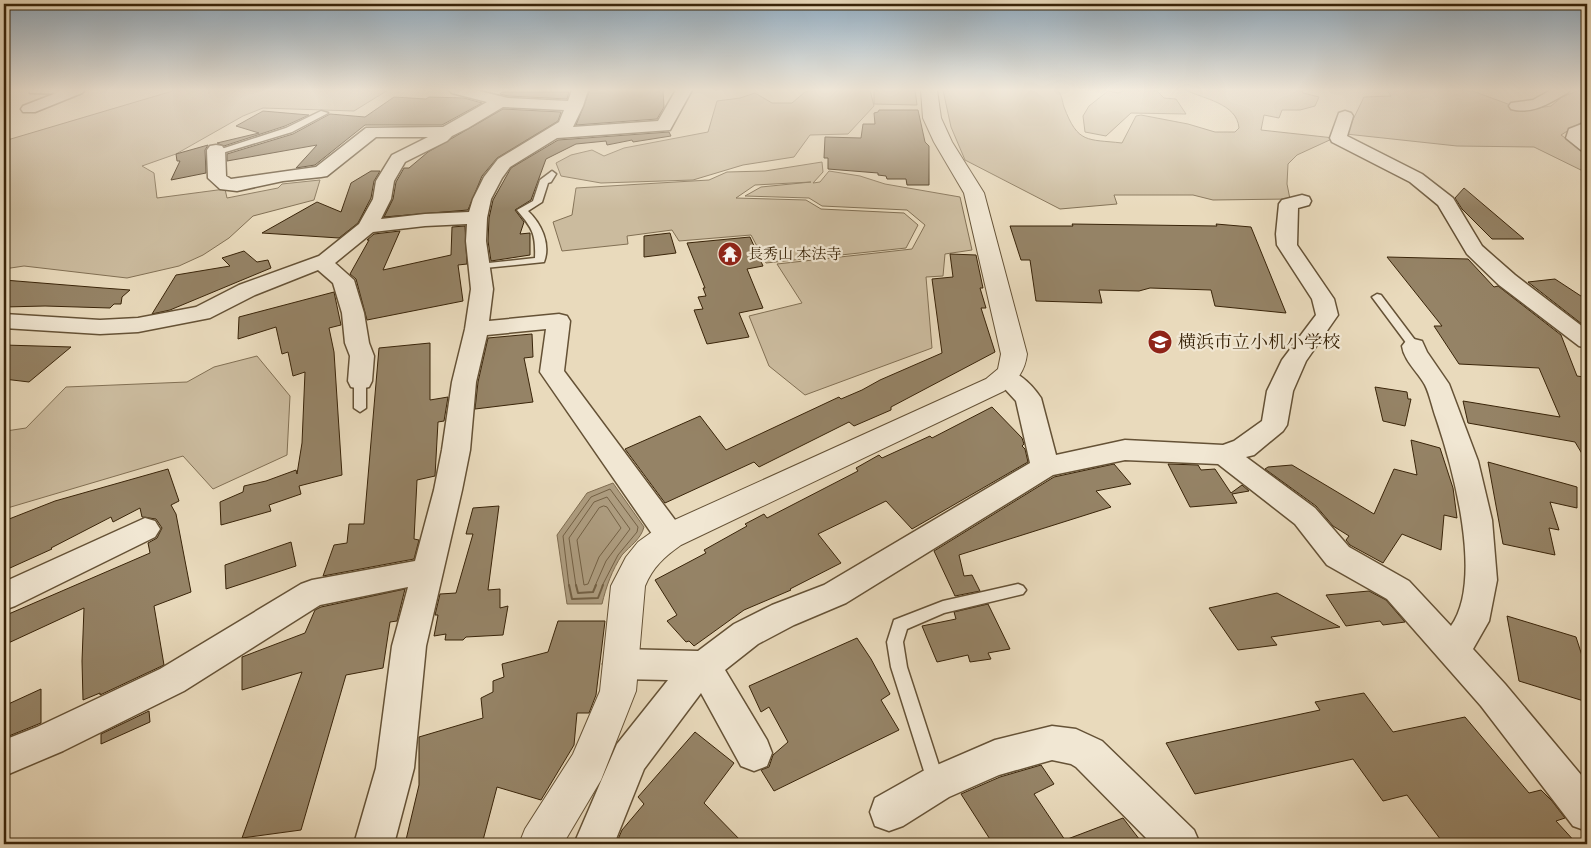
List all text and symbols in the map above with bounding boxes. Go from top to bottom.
temple icon: 長秀山 本法寺 [717,241,743,267]
place label: 長秀山 本法寺 [748,245,841,264]
school or university icon: 横浜市立小机小学校 [1147,329,1173,355]
place label: 横浜市立小机小学校 [1178,332,1340,354]

